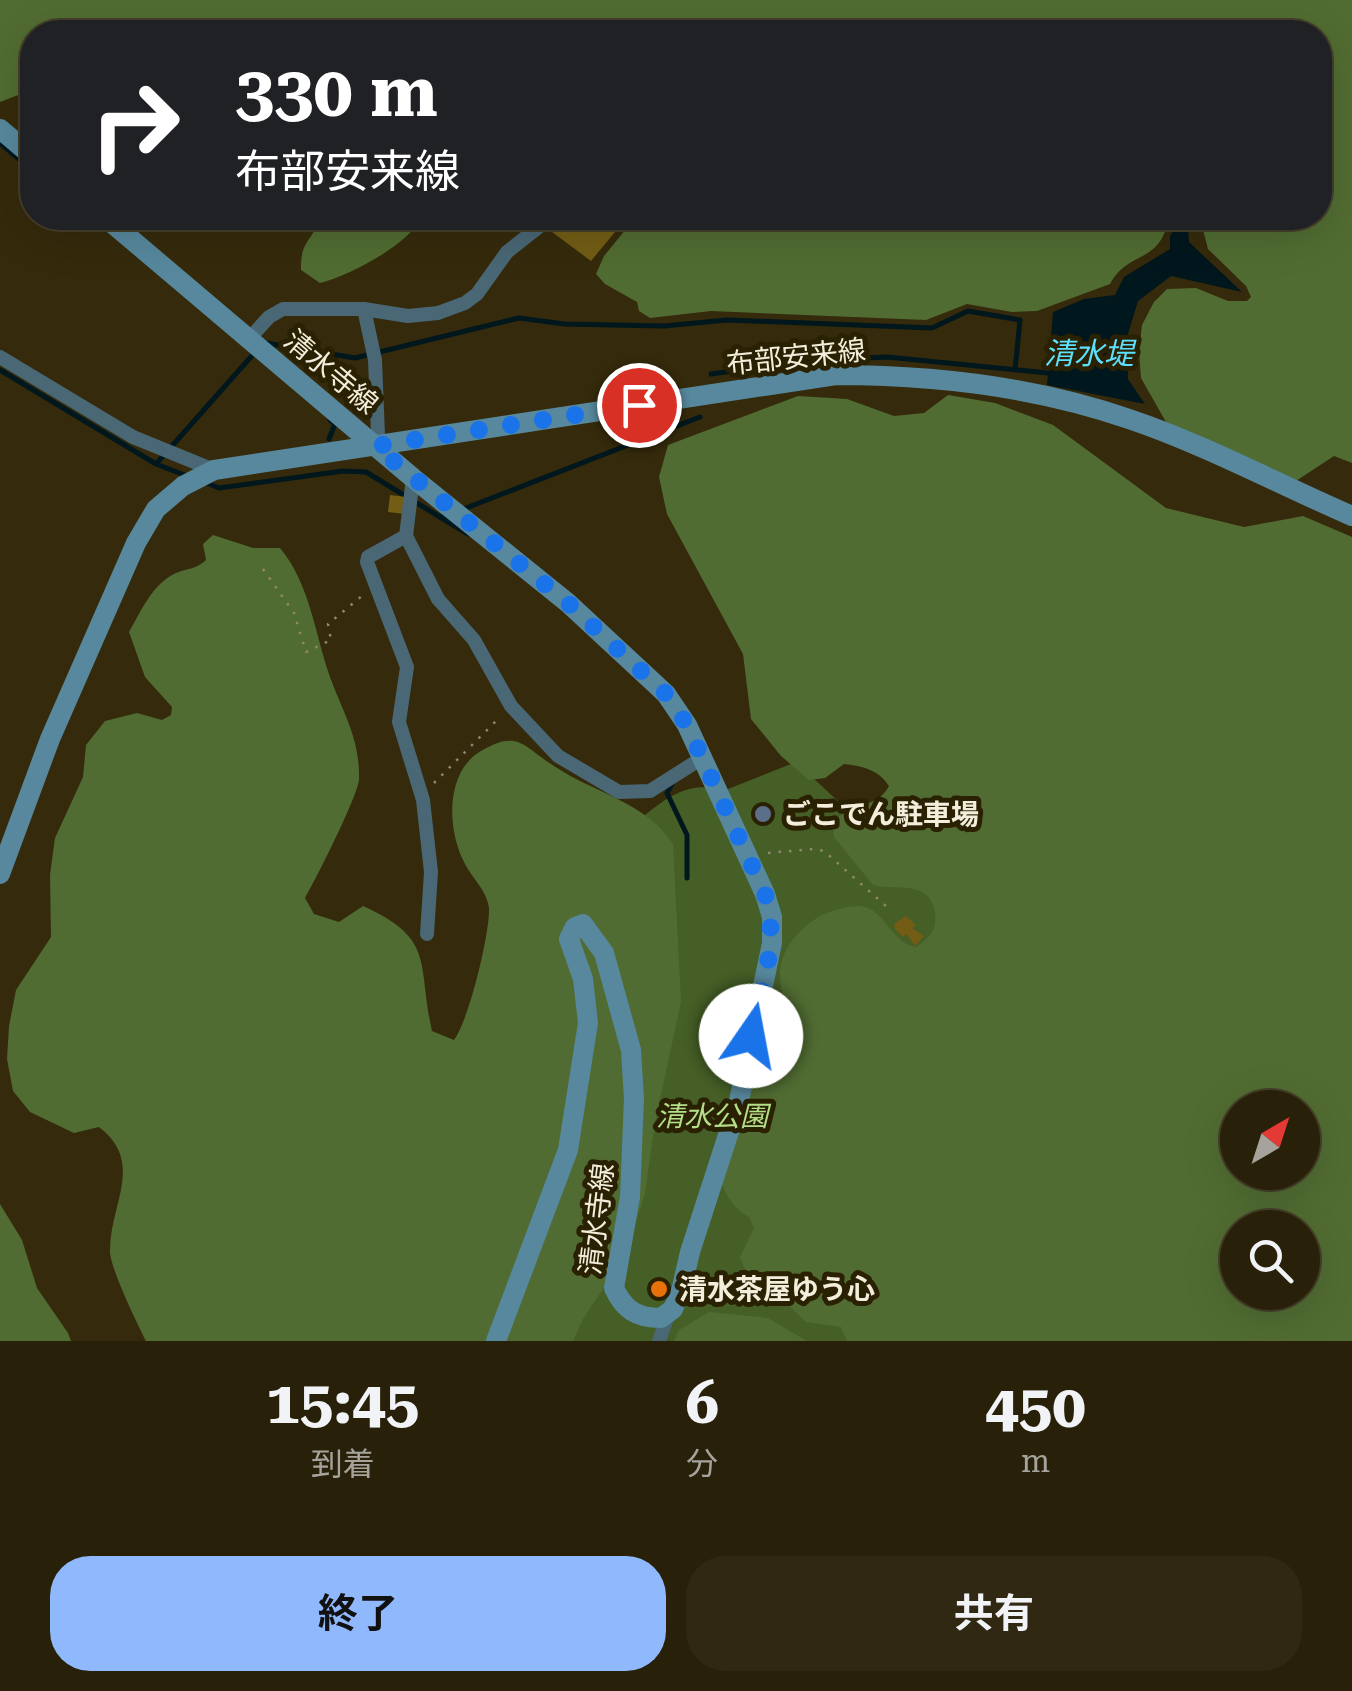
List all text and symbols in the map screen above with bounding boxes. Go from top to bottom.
text: 330 m [235,51,438,133]
icon: right [70,60,200,190]
text: 布部安来線 [235,145,460,198]
street label: 清水寺線 [277,323,385,421]
street label: 布部安来線 [725,333,867,381]
water label: 清水堤 [1044,336,1137,371]
pin [597,363,682,448]
icon: arrive [612,378,667,433]
place label: ごこでん駐車場 [783,798,979,831]
marker: ごこでん駐車場 [752,803,774,825]
position arrow [699,984,803,1088]
north arrow [1220,1090,1320,1190]
map controls [1220,1090,1320,1310]
park label: 清水公園 [656,1100,772,1133]
street label: 清水寺線 [574,1161,620,1277]
button: search [1220,1210,1320,1310]
place label: 清水茶屋ゆう心 [679,1273,875,1306]
marker: 清水茶屋ゆう心 [648,1278,670,1300]
text: 15:45 [266,1367,419,1438]
text: 6 [685,1367,719,1438]
text: 450 [985,1371,1086,1442]
text: m [1021,1442,1050,1480]
text: 到着 [311,1445,375,1483]
text: 分 [686,1445,718,1483]
button: 終了 [50,1556,666,1671]
button: 共有 [686,1556,1302,1671]

